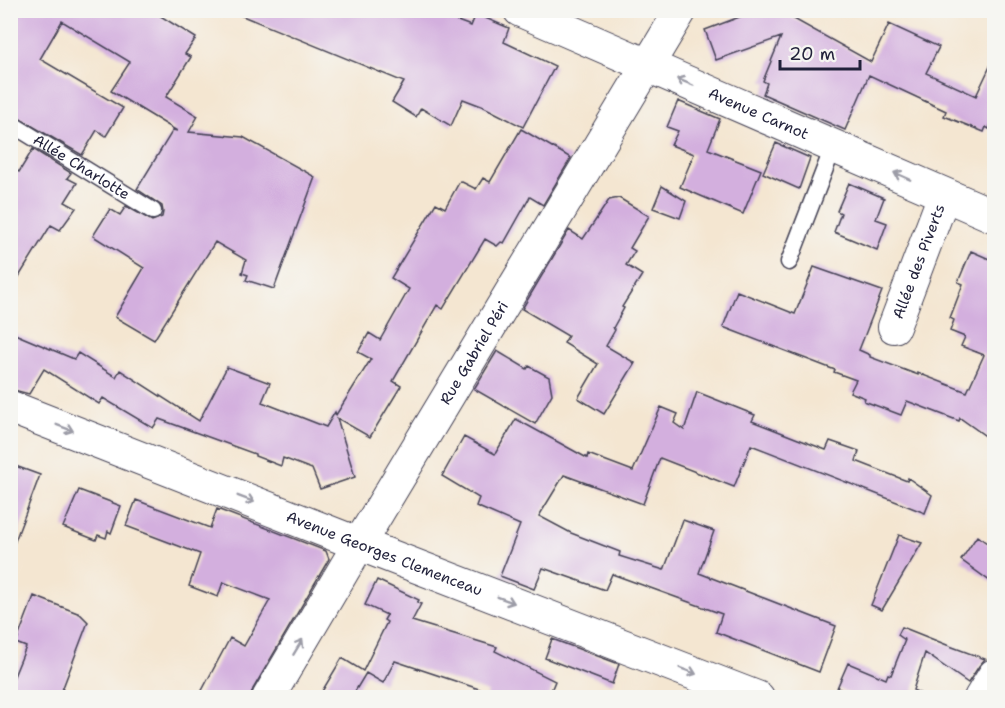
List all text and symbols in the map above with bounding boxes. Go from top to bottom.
scale bar [780,33,860,71]
text: 20 m [789,42,835,66]
one-way arrow [676,75,694,87]
street label: Avenue Carnot [705,83,812,144]
street label: Allée Charlotte [29,130,134,204]
one-way arrow [894,170,912,181]
street label: Allée des Piverts [888,201,950,322]
street label: Rue Gabriel Péri [435,298,513,408]
one-way arrow [55,423,74,434]
one-way arrow [237,494,255,505]
street label: Avenue Georges Clemenceau [283,506,485,601]
one-way arrow [497,596,515,607]
one-way arrow [292,639,304,656]
one-way arrow [679,666,697,677]

